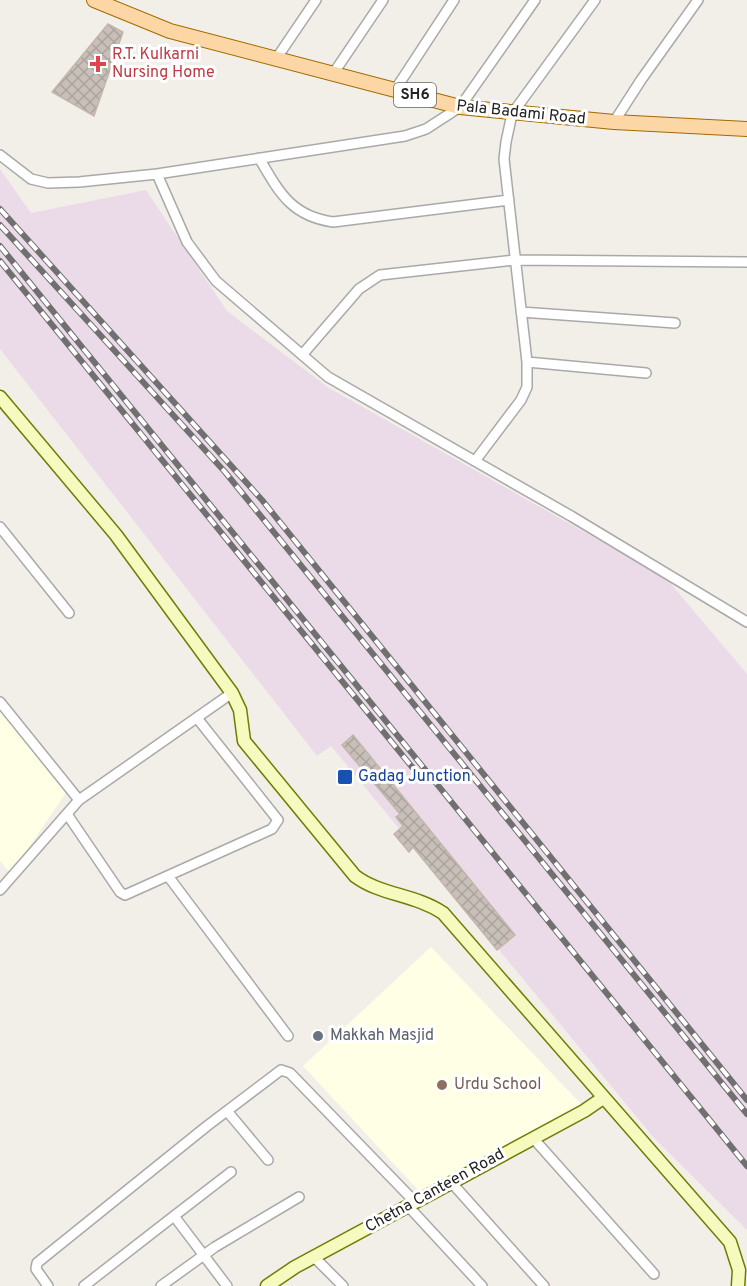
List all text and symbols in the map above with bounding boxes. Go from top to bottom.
place label: R.T. Kulkarni Nursing Home [112,45,215,83]
marker: R.T. Kulkarni Nursing Home [89,55,107,73]
road number: SH6 [394,83,436,107]
street label: Pala Badami Road [455,96,587,130]
place label: Gadag Junction [358,767,471,787]
marker: Gadag Junction [336,768,354,786]
place label: Makkah Masjid [330,1026,434,1046]
marker: Makkah Masjid [311,1029,325,1043]
place label: Urdu School [454,1075,541,1095]
marker: Urdu School [435,1078,449,1092]
street label: Chetna Canteen Road [362,1144,508,1238]

